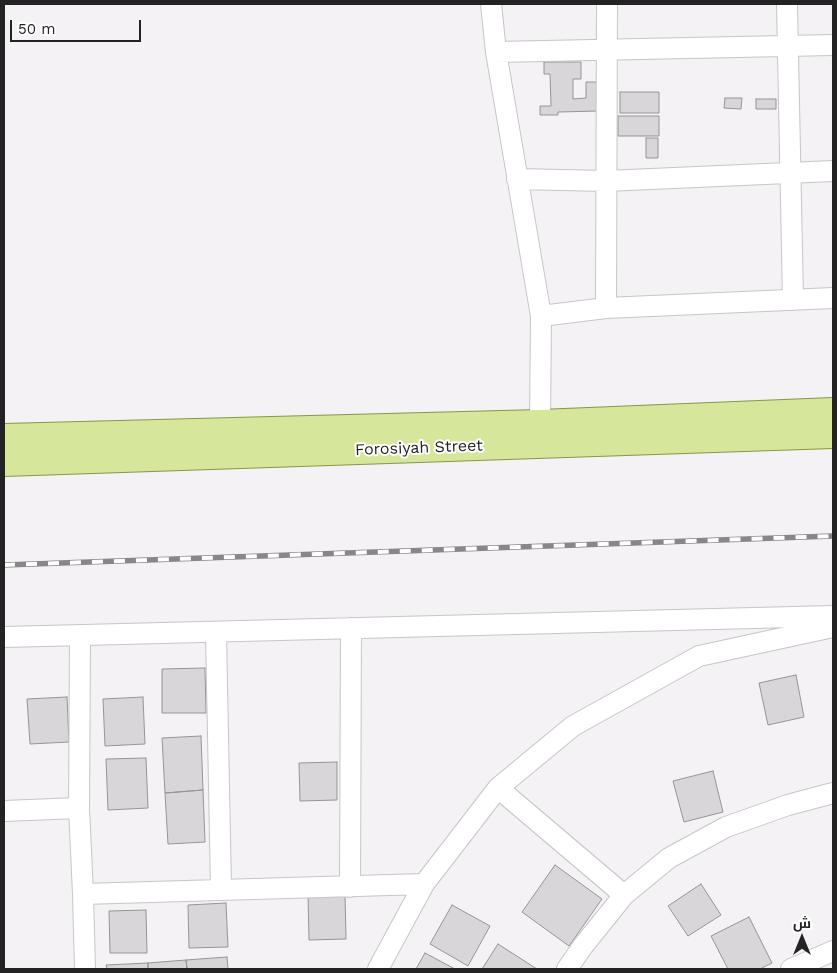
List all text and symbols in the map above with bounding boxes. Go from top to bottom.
scale bar [12,10,144,42]
text: 50 m [18,20,55,38]
street label: Forosiyah Street [355,436,483,460]
north arrow [777,913,827,963]
text: ش [793,915,811,931]

